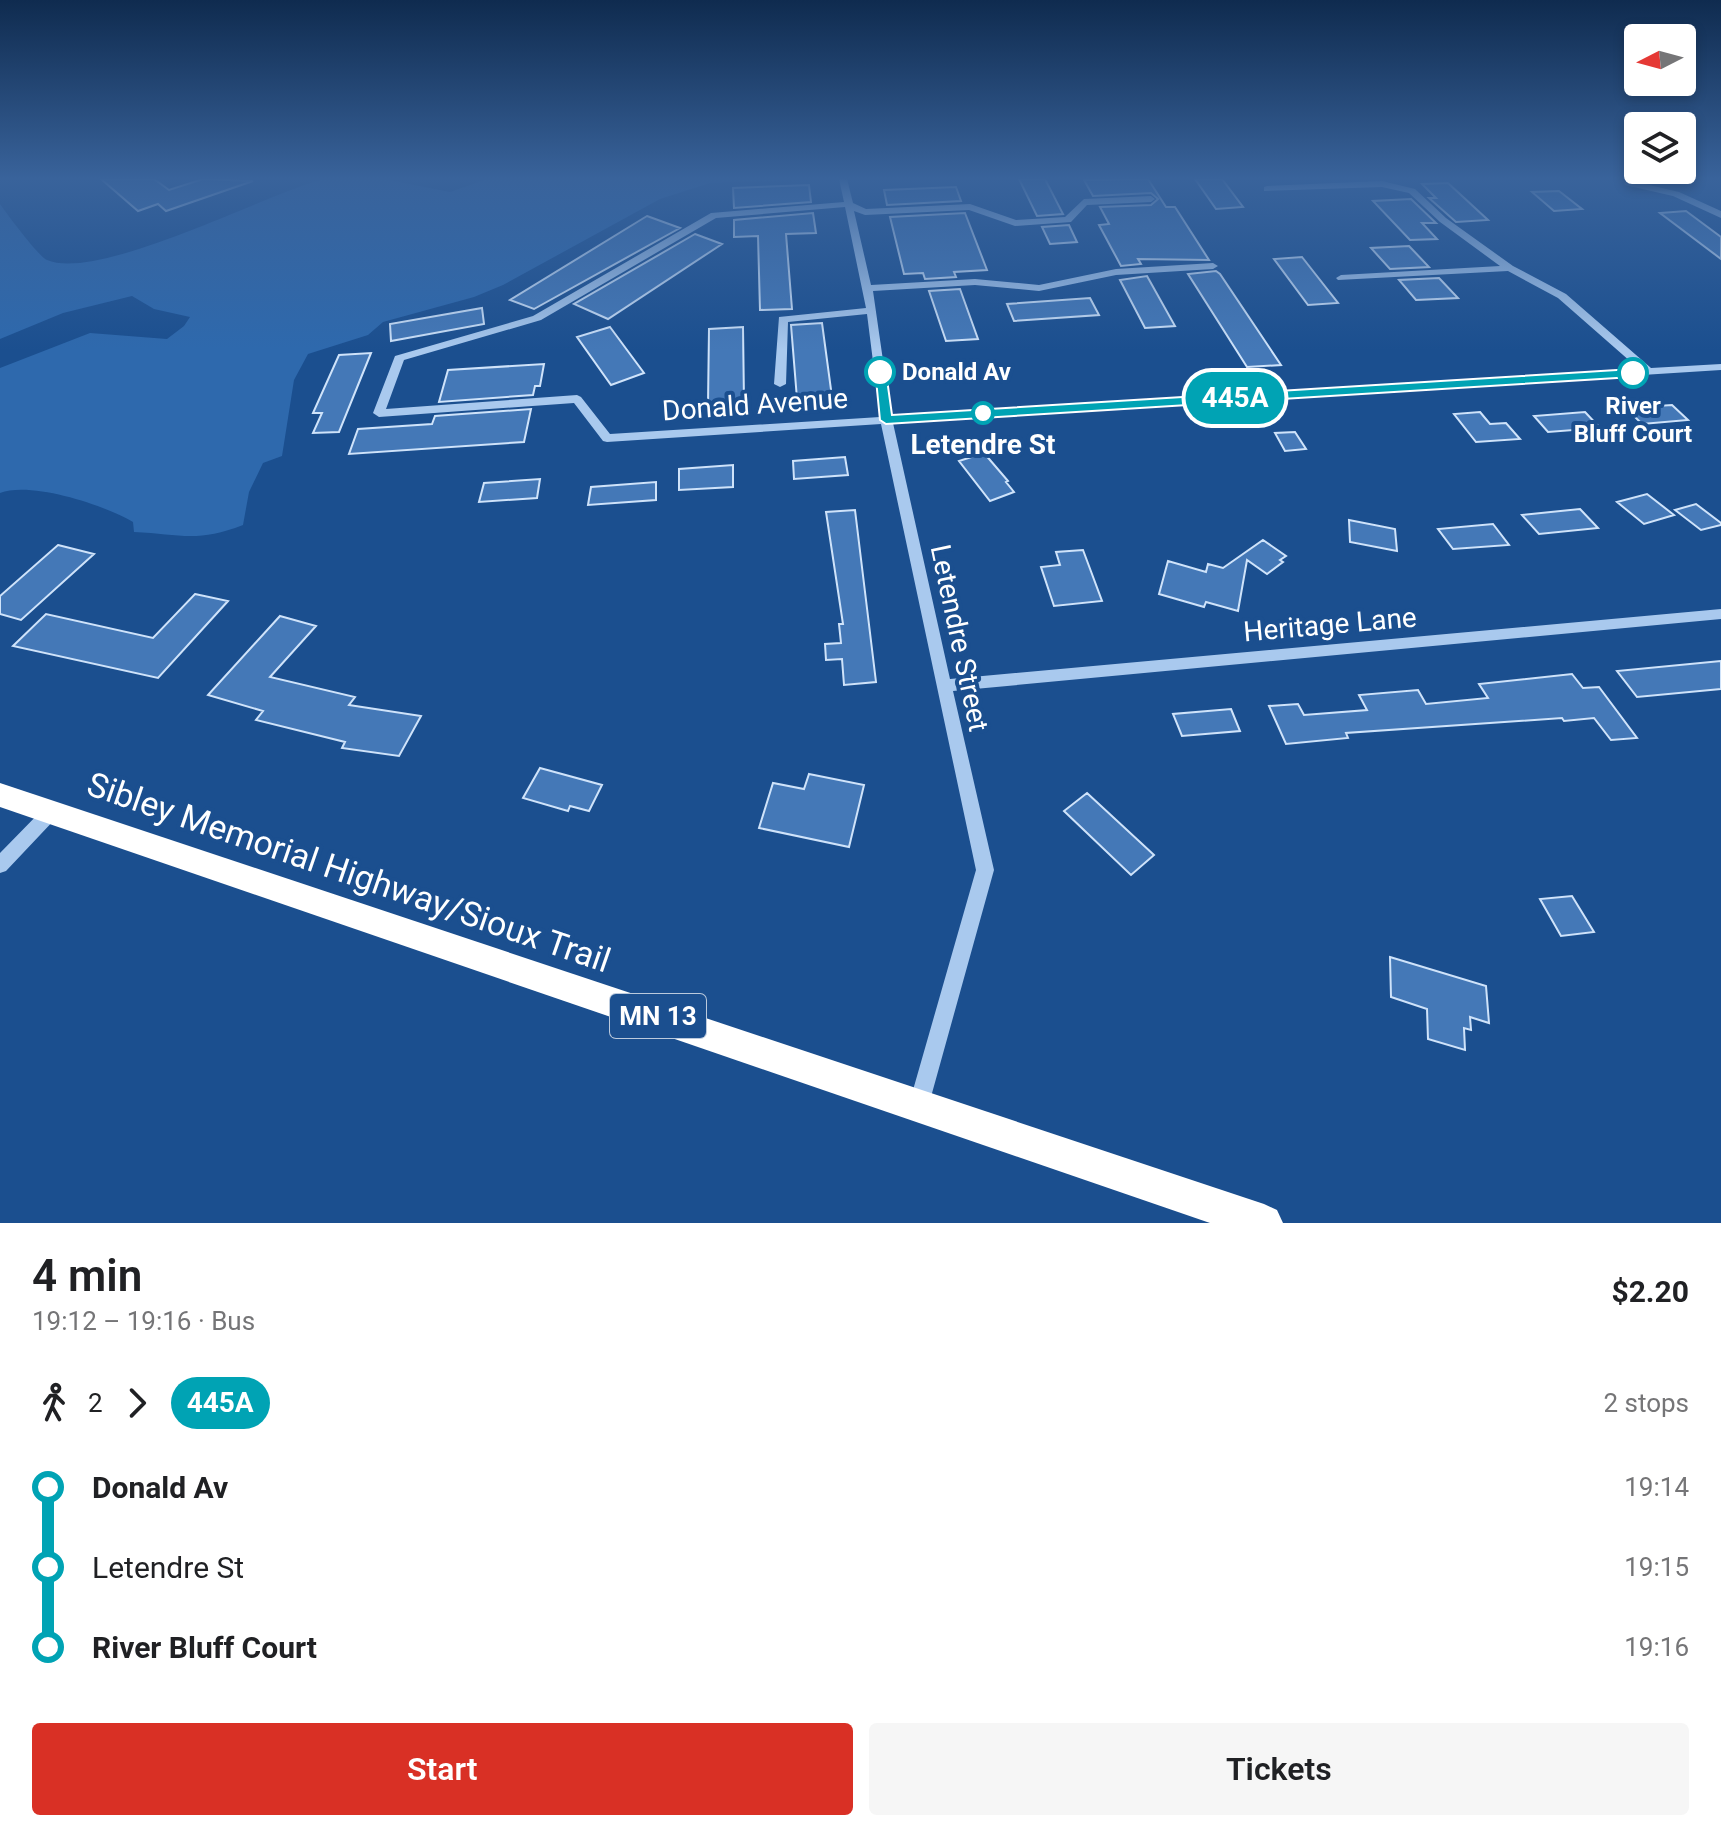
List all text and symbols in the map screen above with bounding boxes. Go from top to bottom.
north arrow [1624,24,1696,96]
map controls [1624,24,1696,184]
button: layers [1624,112,1696,184]
marker: Donald Av [865,357,895,387]
place label: Donald Av [902,358,1011,386]
marker: River Bluff Court [1618,358,1648,388]
line badge: 445A [1179,372,1291,424]
text: 445A [1201,381,1269,414]
street label: Donald Avenue [661,382,849,427]
place label: River Bluff Court [1574,392,1692,448]
marker: Letendre St [972,402,994,424]
place label: Letendre St [910,428,1056,461]
street label: Letendre Street [924,542,995,735]
street label: Heritage Lane [1242,600,1418,649]
street label: Sibley Memorial Highway/Sioux Trail [82,763,616,981]
road number: MN 13 [610,994,706,1038]
text: 4 min [32,1250,142,1302]
text: $2.20 [1611,1274,1689,1309]
text: 19:12 – 19:16 · Bus [32,1306,255,1336]
icon: walk [32,1381,76,1425]
icon: forward [115,1381,159,1425]
text: 445A [187,1386,254,1419]
text: 2 [88,1388,103,1418]
text: 2 stops [1603,1388,1689,1418]
text: Donald Av [92,1470,228,1505]
text: 19:14 [1624,1472,1689,1502]
text: Letendre St [92,1550,244,1585]
text: 19:15 [1624,1552,1689,1582]
text: River Bluff Court [92,1630,317,1665]
text: 19:16 [1624,1632,1689,1662]
button: Start [32,1723,853,1815]
button: Tickets [869,1723,1689,1815]

